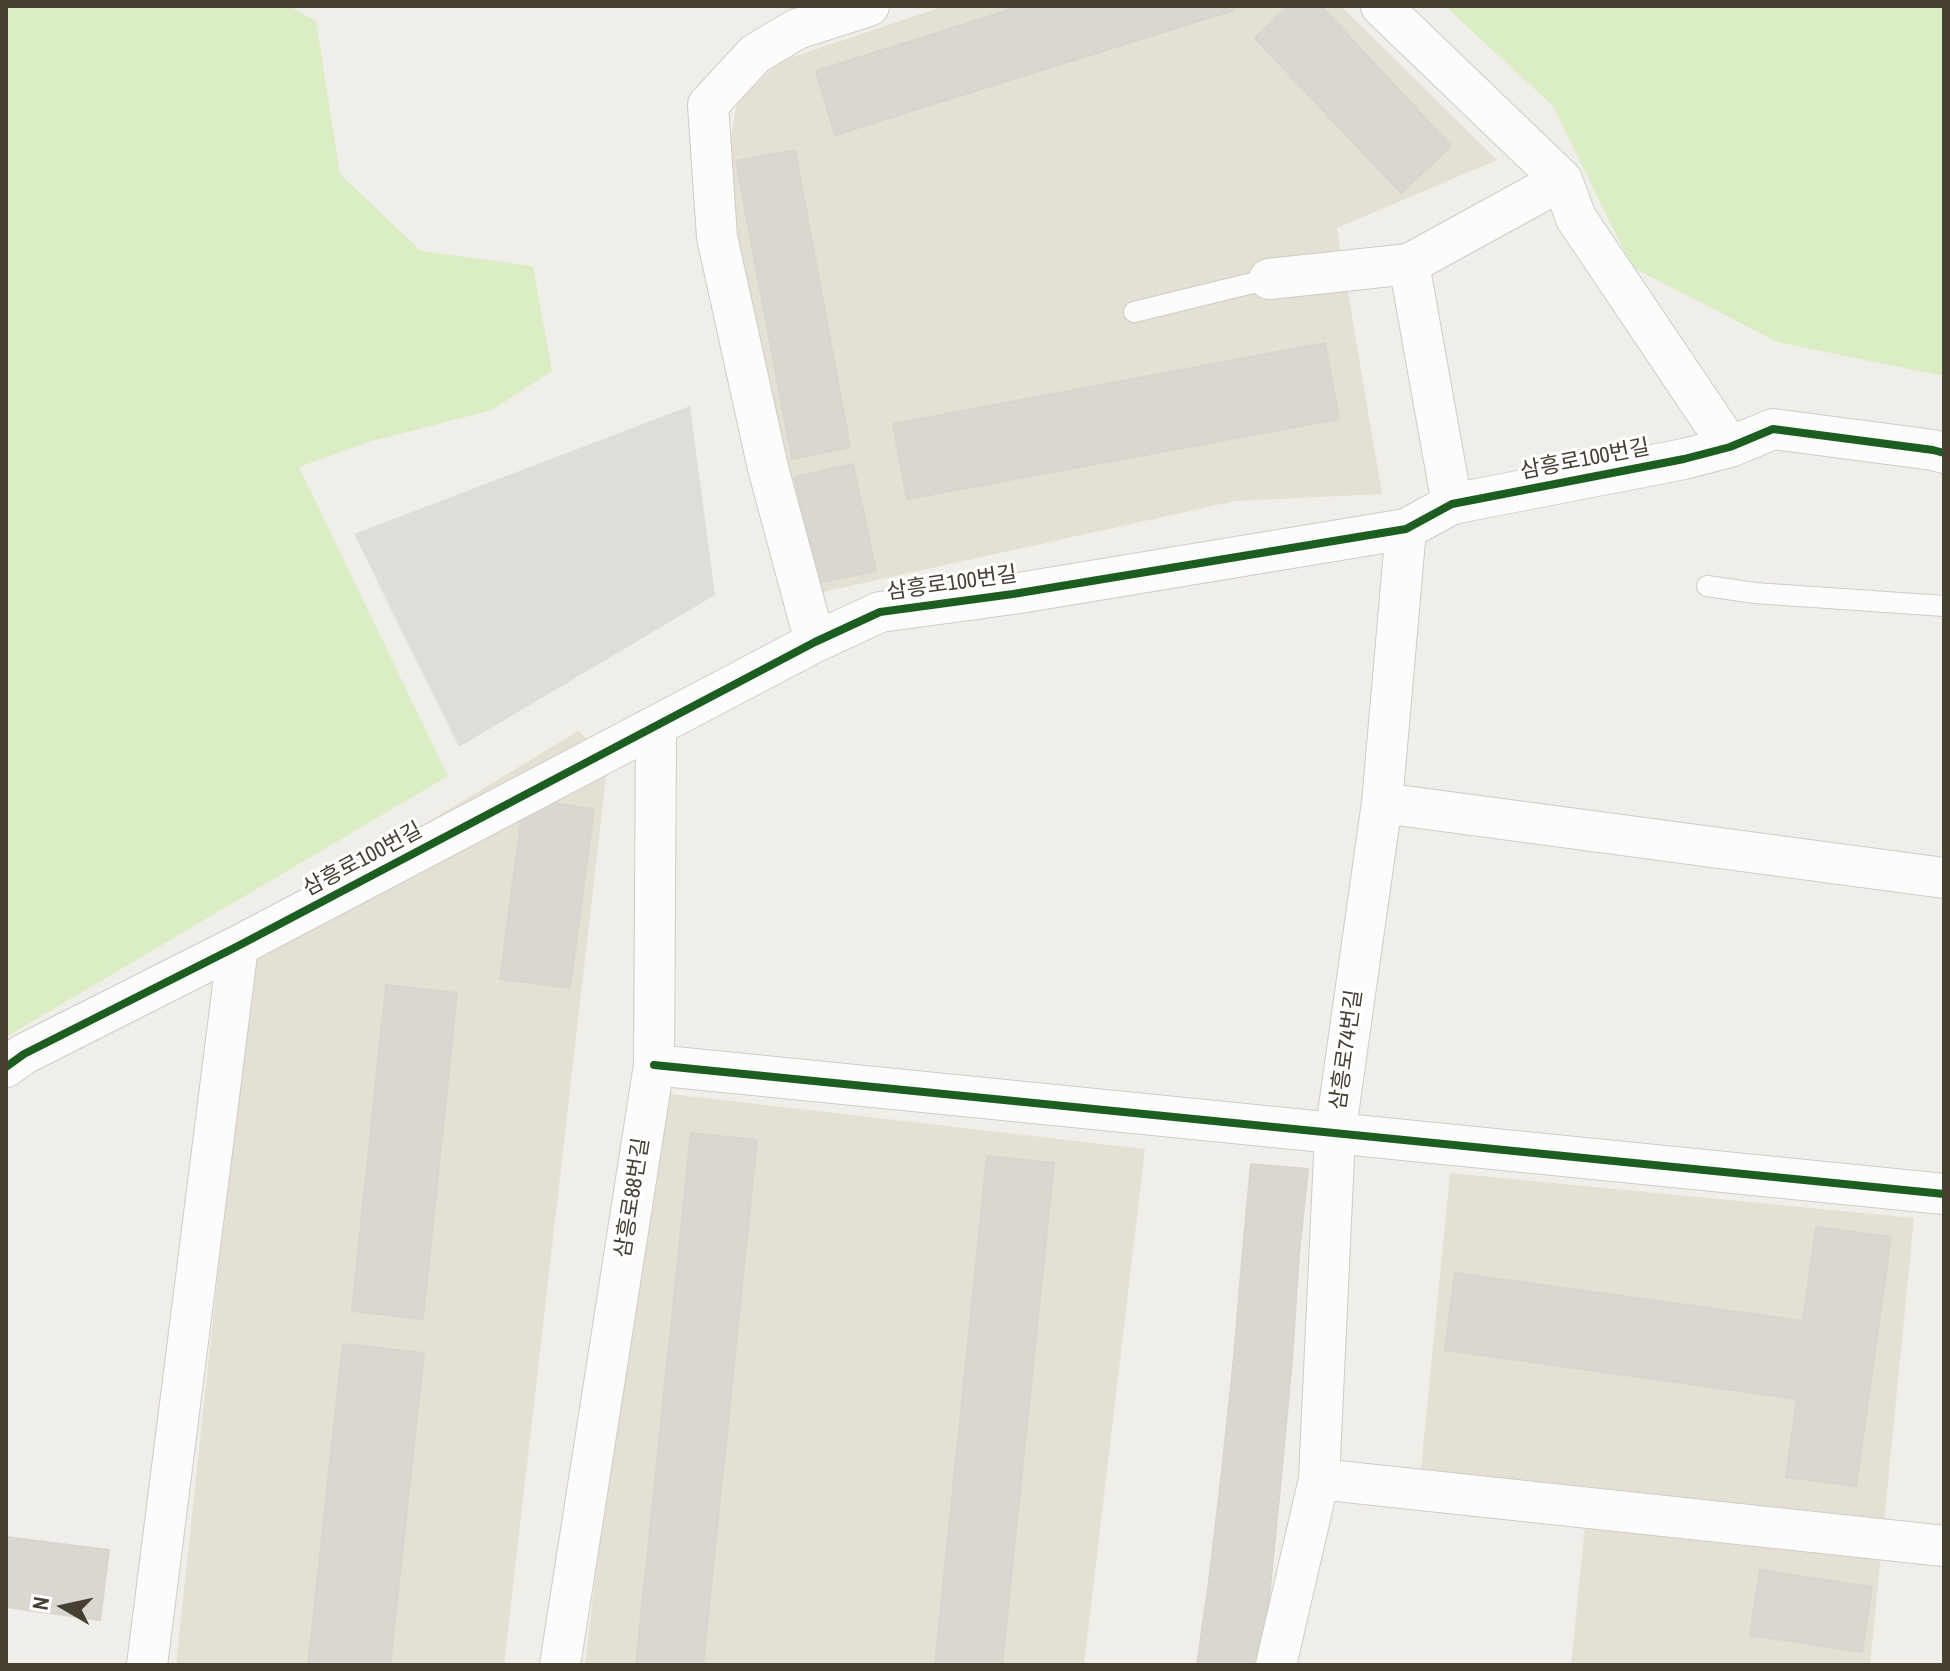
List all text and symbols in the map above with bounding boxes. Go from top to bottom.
street label: 삼흥로100번길 [1518,435,1652,485]
street label: 삼흥로100번길 [885,562,1019,606]
street label: 삼흥로100번길 [299,818,427,902]
street label: 삼흥로74번길 [1325,988,1369,1112]
street label: 삼흥로88번길 [610,1136,656,1260]
north arrow [24,1567,104,1647]
text: N [24,1594,56,1612]

